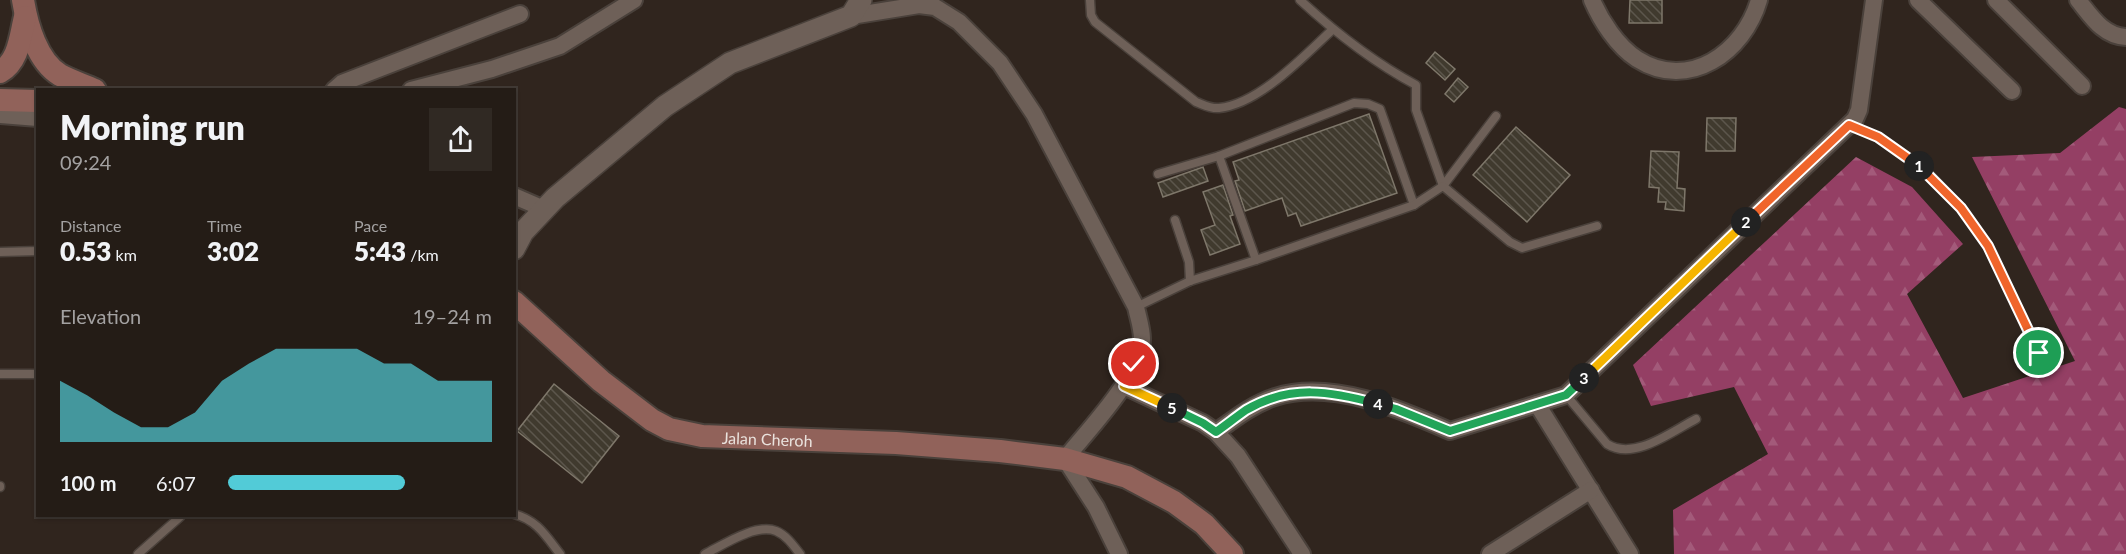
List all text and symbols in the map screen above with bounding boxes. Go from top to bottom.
text: Morning run [60,107,245,147]
button: share [429,108,492,171]
text: 09:24 [60,150,111,174]
pin: 1 [1904,151,1934,181]
text: 1 [1914,156,1924,175]
pin: 2 [1731,207,1761,237]
text: 2 [1741,212,1751,231]
text: Distance [60,216,121,235]
text: Time [207,216,242,235]
text: Pace [354,216,387,235]
text: 0.53 [60,235,111,267]
text: 3:02 [207,235,259,267]
text: 5:43 [354,235,406,267]
text: km [111,245,137,264]
text: /km [406,245,439,264]
text: Elevation [60,304,141,328]
text: 19–24 m [412,304,492,328]
pin [2013,327,2064,378]
icon: arrive [2022,336,2055,369]
pin [1108,338,1159,389]
icon: check [1117,347,1150,380]
pin: 3 [1569,363,1599,393]
text: 3 [1579,368,1589,387]
pin: 4 [1363,389,1393,419]
pin: 5 [1157,393,1187,423]
text: 4 [1373,394,1383,413]
text: 5 [1167,398,1177,417]
street label: Jalan Cheroh [722,427,813,449]
text: 100 m [60,471,116,495]
text: 6:07 [156,471,196,495]

